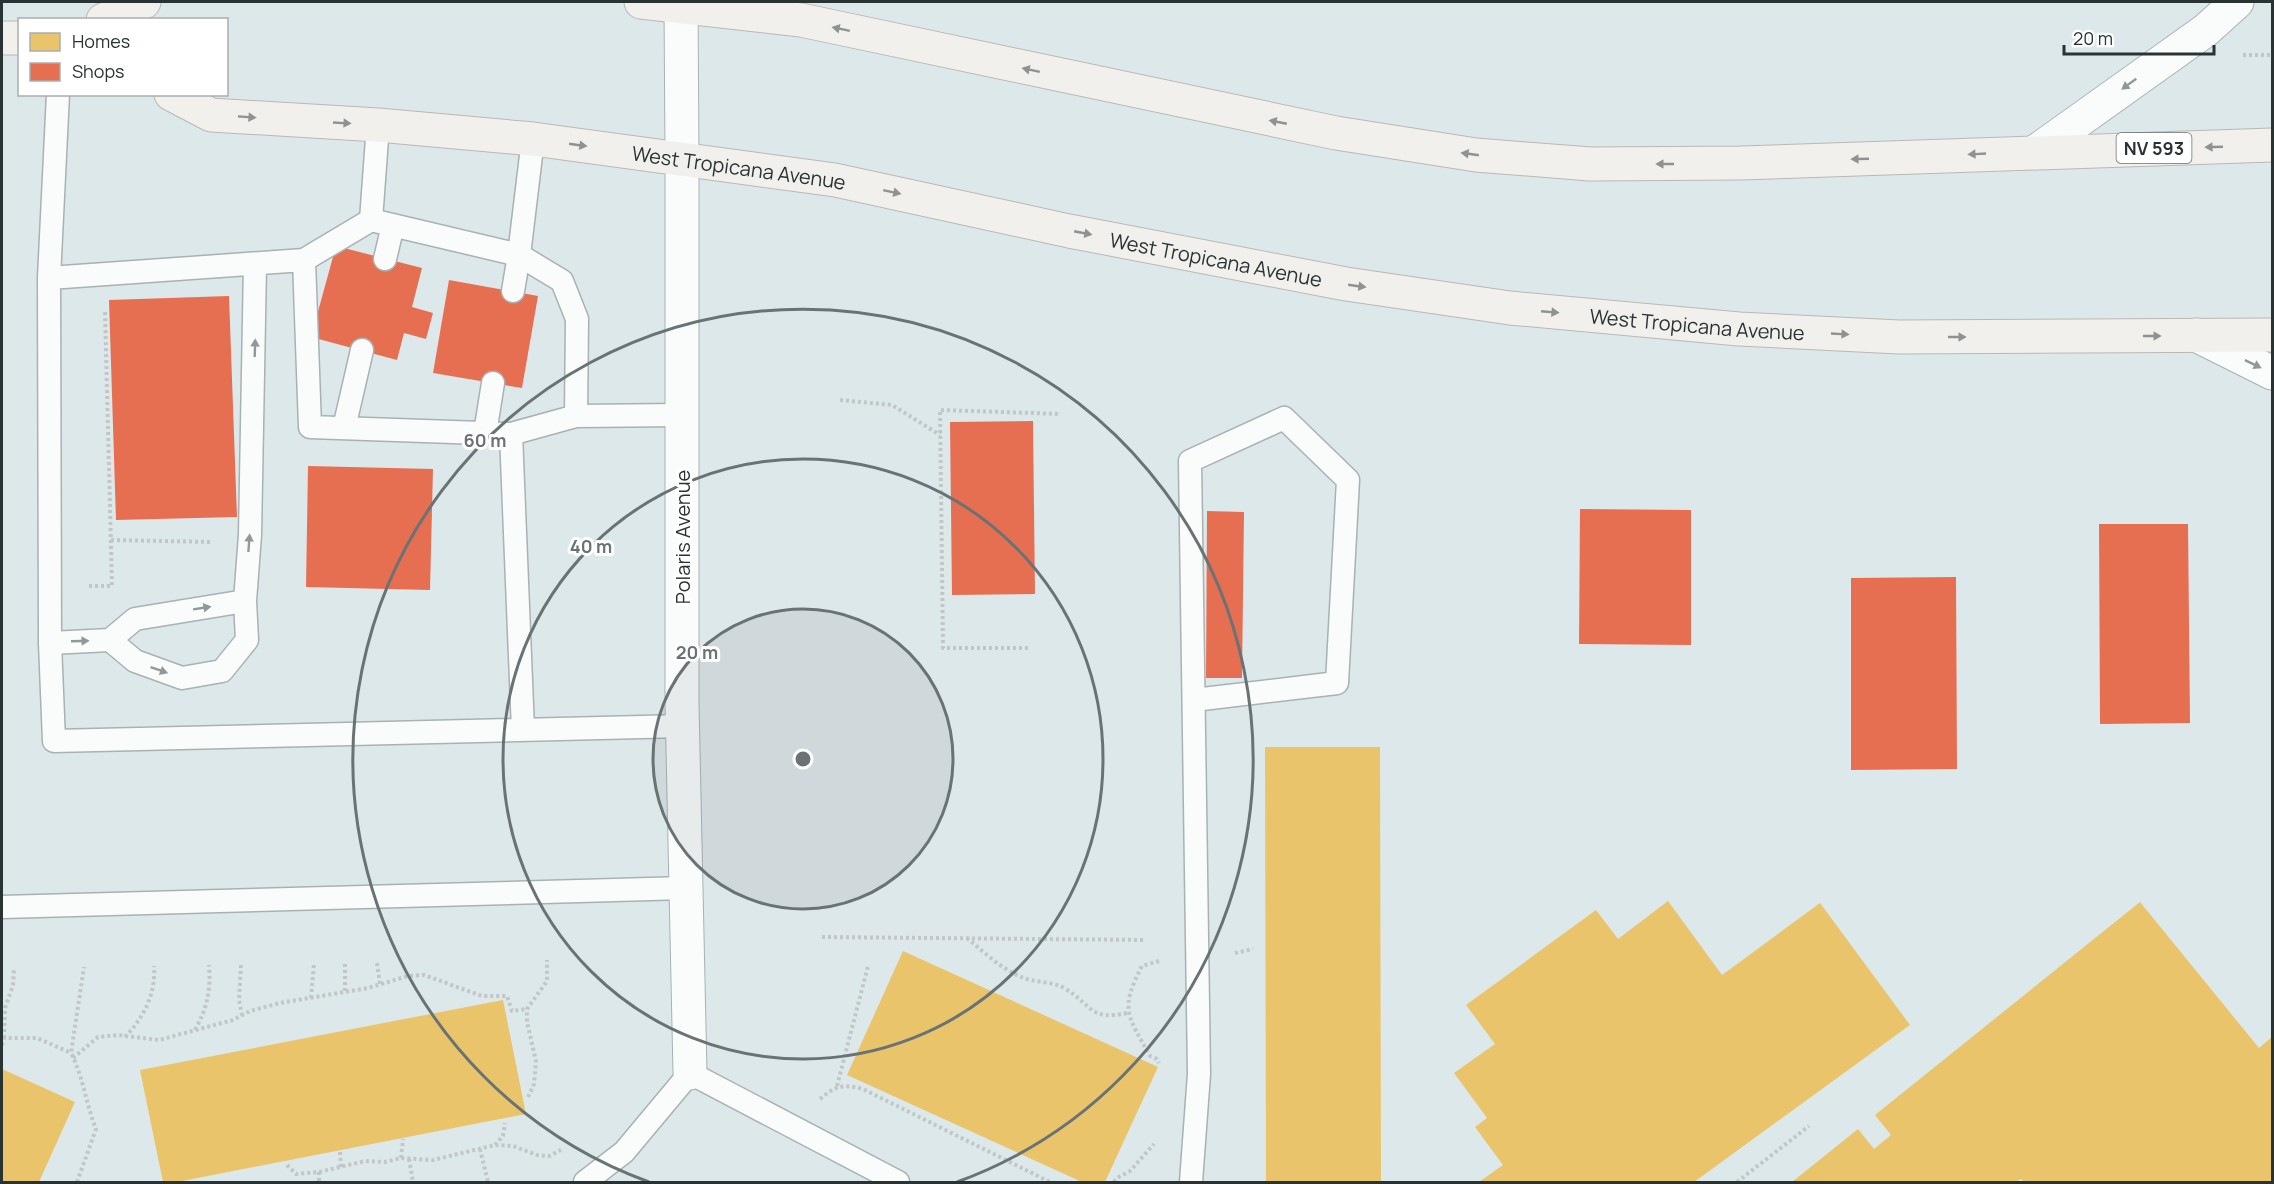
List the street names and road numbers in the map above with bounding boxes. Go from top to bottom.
road number: NV 593 [2116,133,2192,163]
street label: West Tropicana Avenue [630,139,849,196]
street label: West Tropicana Avenue [1107,226,1324,293]
street label: West Tropicana Avenue [1588,302,1805,346]
street label: Polaris Avenue [669,470,696,604]

